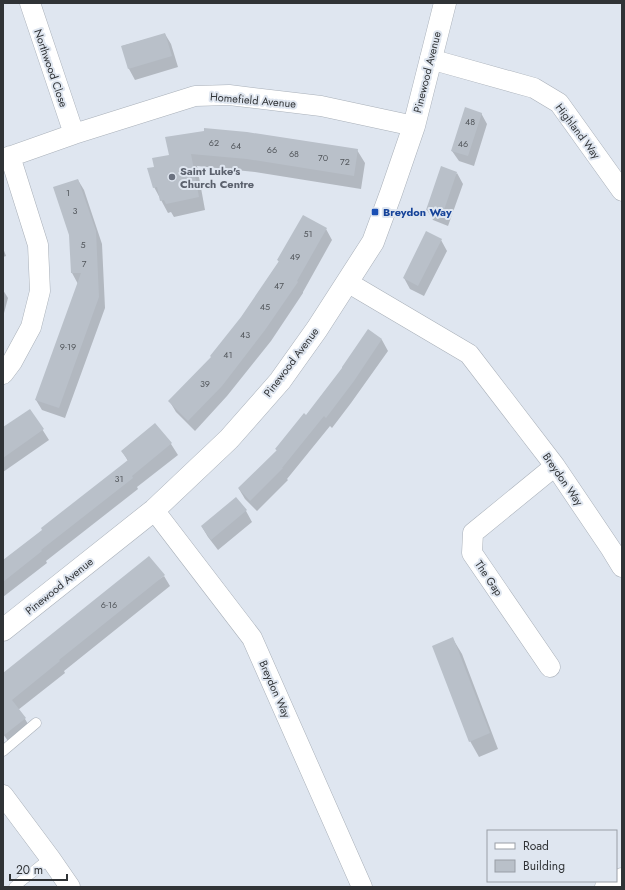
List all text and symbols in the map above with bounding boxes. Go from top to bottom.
street label: Northwood Close [30,27,72,110]
street label: Pinewood Avenue [409,29,445,114]
street label: Homefield Avenue [209,88,297,112]
street label: Highland Way [552,100,604,162]
house number: 48 [465,115,475,128]
house number: 62 [209,136,219,149]
house number: 46 [458,137,468,150]
house number: 64 [231,139,241,152]
house number: 66 [267,143,277,156]
house number: 68 [289,147,299,160]
house number: 70 [318,151,329,164]
house number: 72 [340,155,350,168]
place label: Saint Luke's Church Centre [180,163,254,192]
marker: Saint Luke's Church Centre [167,172,177,182]
house number: 1 [66,186,70,199]
house number: 3 [73,204,78,217]
place label: Breydon Way [383,204,452,220]
marker: Breydon Way [370,207,380,217]
house number: 51 [303,227,313,240]
house number: 5 [80,238,86,251]
house number: 49 [290,250,300,263]
house number: 7 [82,257,87,270]
house number: 47 [274,279,284,292]
house number: 45 [260,300,270,313]
street label: Pinewood Avenue [260,324,323,400]
house number: 43 [240,328,250,341]
house number: 9-19 [60,340,76,353]
house number: 41 [223,348,233,361]
house number: 39 [200,377,210,390]
street label: Breydon Way [539,449,587,509]
house number: 31 [115,472,123,485]
street label: Pinewood Avenue [22,553,97,618]
street label: The Gap [471,557,507,599]
house number: 6-16 [101,598,117,611]
street label: Breydon Way [255,658,295,720]
legend [487,830,617,882]
text: Road [523,837,549,855]
scale bar [10,856,67,882]
text: Building [523,857,565,875]
text: 20 m [16,861,43,879]

